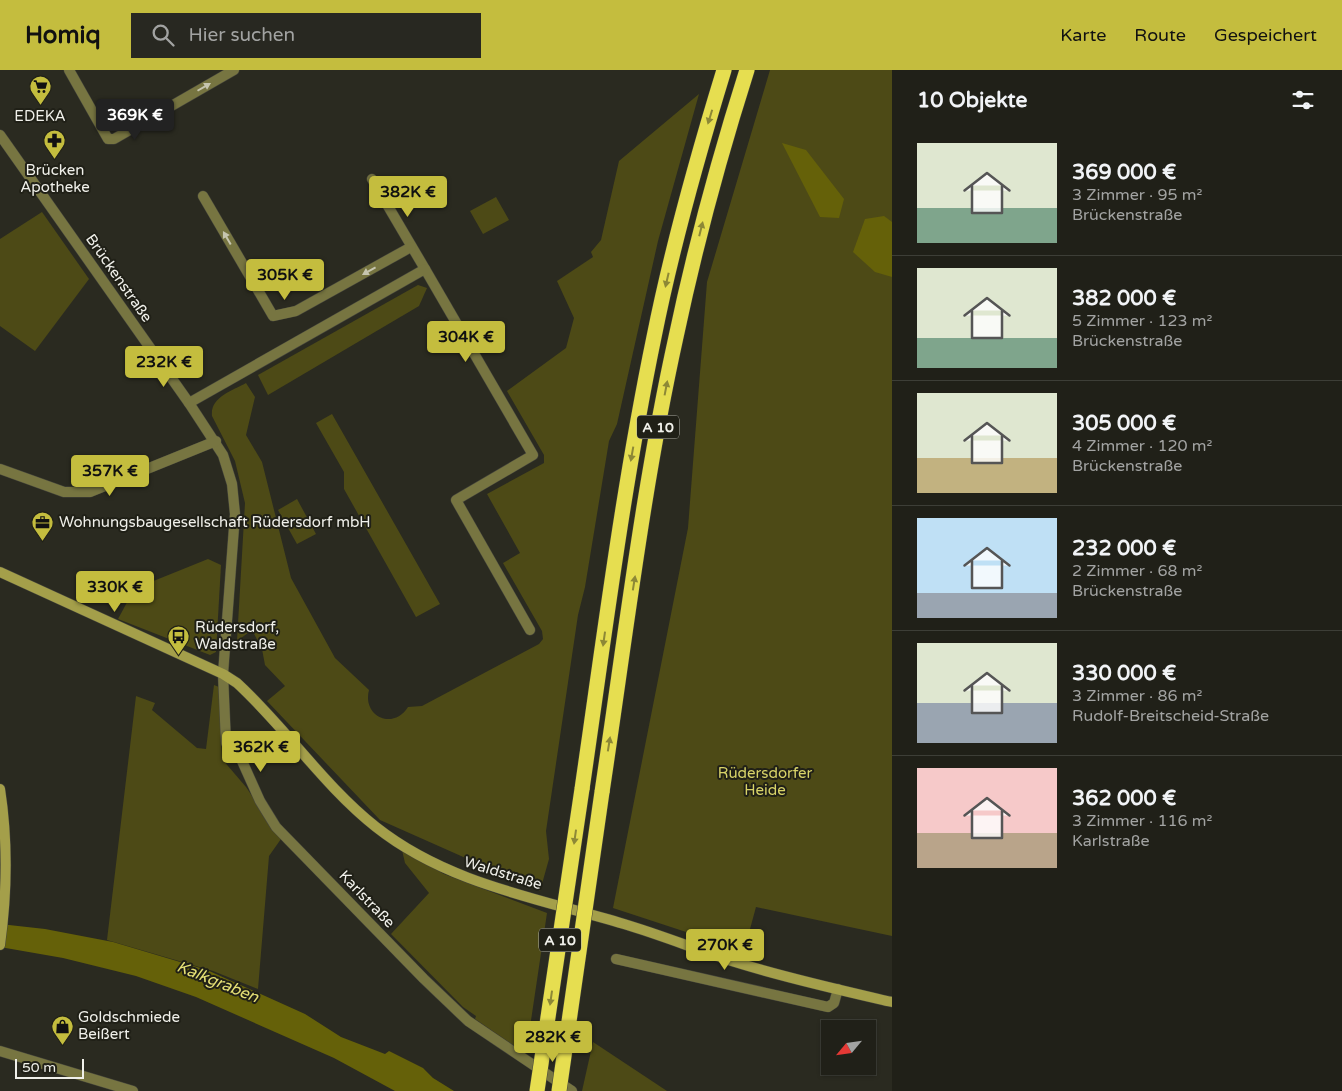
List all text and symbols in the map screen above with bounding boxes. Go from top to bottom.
search box [131,13,481,58]
text: Homiq [25,21,101,50]
icon: search [149,21,177,49]
text: Hier suchen [189,24,295,46]
text: Karte [1060,24,1106,46]
text: Route [1134,24,1186,46]
text: Gespeichert [1214,24,1317,46]
supermarket icon: EDEKA [28,75,52,106]
one-way arrow [198,83,211,92]
icon: filters [1289,86,1317,114]
text: 10 Objekte [917,88,1027,113]
pin: 369K € [94,98,176,141]
text: 369K € [107,105,163,125]
place label: EDEKA [14,107,66,125]
one-way arrow [705,109,713,124]
pharmacy icon: Brücken Apotheke [43,129,67,160]
text: 369 000 € [1072,160,1176,185]
place label: Brücken Apotheke [20,161,90,196]
icon: home [957,163,1017,223]
pin: 382K € [367,176,449,218]
text: 382K € [380,182,436,202]
text: 3 Zimmer · 95 m² [1072,185,1202,205]
text: Brückenstraße [1072,205,1182,225]
one-way arrow [697,222,705,237]
street label: Brückenstraße [82,230,156,326]
one-way arrow [223,231,232,244]
pin: 305K € [244,258,326,301]
text: 305K € [257,265,313,285]
one-way arrow [361,267,376,275]
one-way arrow [662,272,670,288]
text: 382 000 € [1072,286,1176,311]
icon: home [957,288,1017,348]
text: 5 Zimmer · 123 m² [1072,311,1212,331]
pin: 304K € [425,320,507,363]
text: 304K € [438,327,494,347]
text: Brückenstraße [1072,331,1182,351]
pin: 232K € [123,346,205,388]
text: 232K € [136,352,192,372]
one-way arrow [662,380,670,396]
text: 305 000 € [1072,411,1176,436]
icon: home [957,413,1017,473]
road number: A 10 [637,416,679,438]
text: 4 Zimmer · 120 m² [1072,436,1212,456]
one-way arrow [627,447,635,463]
pin: 357K € [69,454,151,497]
text: Brückenstraße [1072,456,1182,476]
text: 357K € [82,461,138,481]
office icon: Wohnungsbaugesellschaft Rüdersdorf mbH [31,510,55,541]
place label: Wohnungsbaugesellschaft Rüdersdorf mbH [59,513,371,531]
text: 232 000 € [1072,536,1176,561]
icon: home [957,538,1017,598]
text: 2 Zimmer · 68 m² [1072,561,1202,581]
pin: 330K € [74,570,156,613]
one-way arrow [630,575,638,591]
text: 330K € [87,577,143,597]
text: Brückenstraße [1072,581,1182,601]
place label: Rüdersdorf, Waldstraße [195,618,279,653]
bus stop icon: Rüdersdorf, Waldstraße [167,624,191,655]
one-way arrow [600,631,608,647]
text: 330 000 € [1072,661,1176,686]
icon: home [957,663,1017,723]
text: 3 Zimmer · 86 m² [1072,686,1202,706]
text: Rudolf-Breitscheid-Straße [1072,706,1269,726]
pin: 362K € [220,730,302,773]
one-way arrow [606,735,614,751]
text: 362K € [233,737,289,757]
park label: Rüdersdorfer Heide [718,764,813,799]
text: 362 000 € [1072,786,1176,811]
icon: home [957,788,1017,848]
text: 3 Zimmer · 116 m² [1072,811,1212,831]
one-way arrow [571,830,579,846]
text: Karlstraße [1072,831,1149,851]
street label: Waldstraße [462,853,544,893]
street label: Karlstraße [335,867,399,931]
road number: A 10 [539,928,581,952]
pin: 270K € [684,928,766,971]
text: 270K € [697,935,753,955]
water label: Kalkgraben [174,956,263,1008]
one-way arrow [547,990,555,1006]
place label: Goldschmiede Beißert [78,1008,180,1043]
shop icon: Goldschmiede Beißert [50,1014,74,1045]
pin: 282K € [512,1020,594,1063]
north arrow [821,1020,876,1075]
map controls [821,1020,876,1075]
text: 282K € [525,1027,581,1047]
scale bar [15,1056,84,1079]
text: 50 m [22,1059,56,1076]

